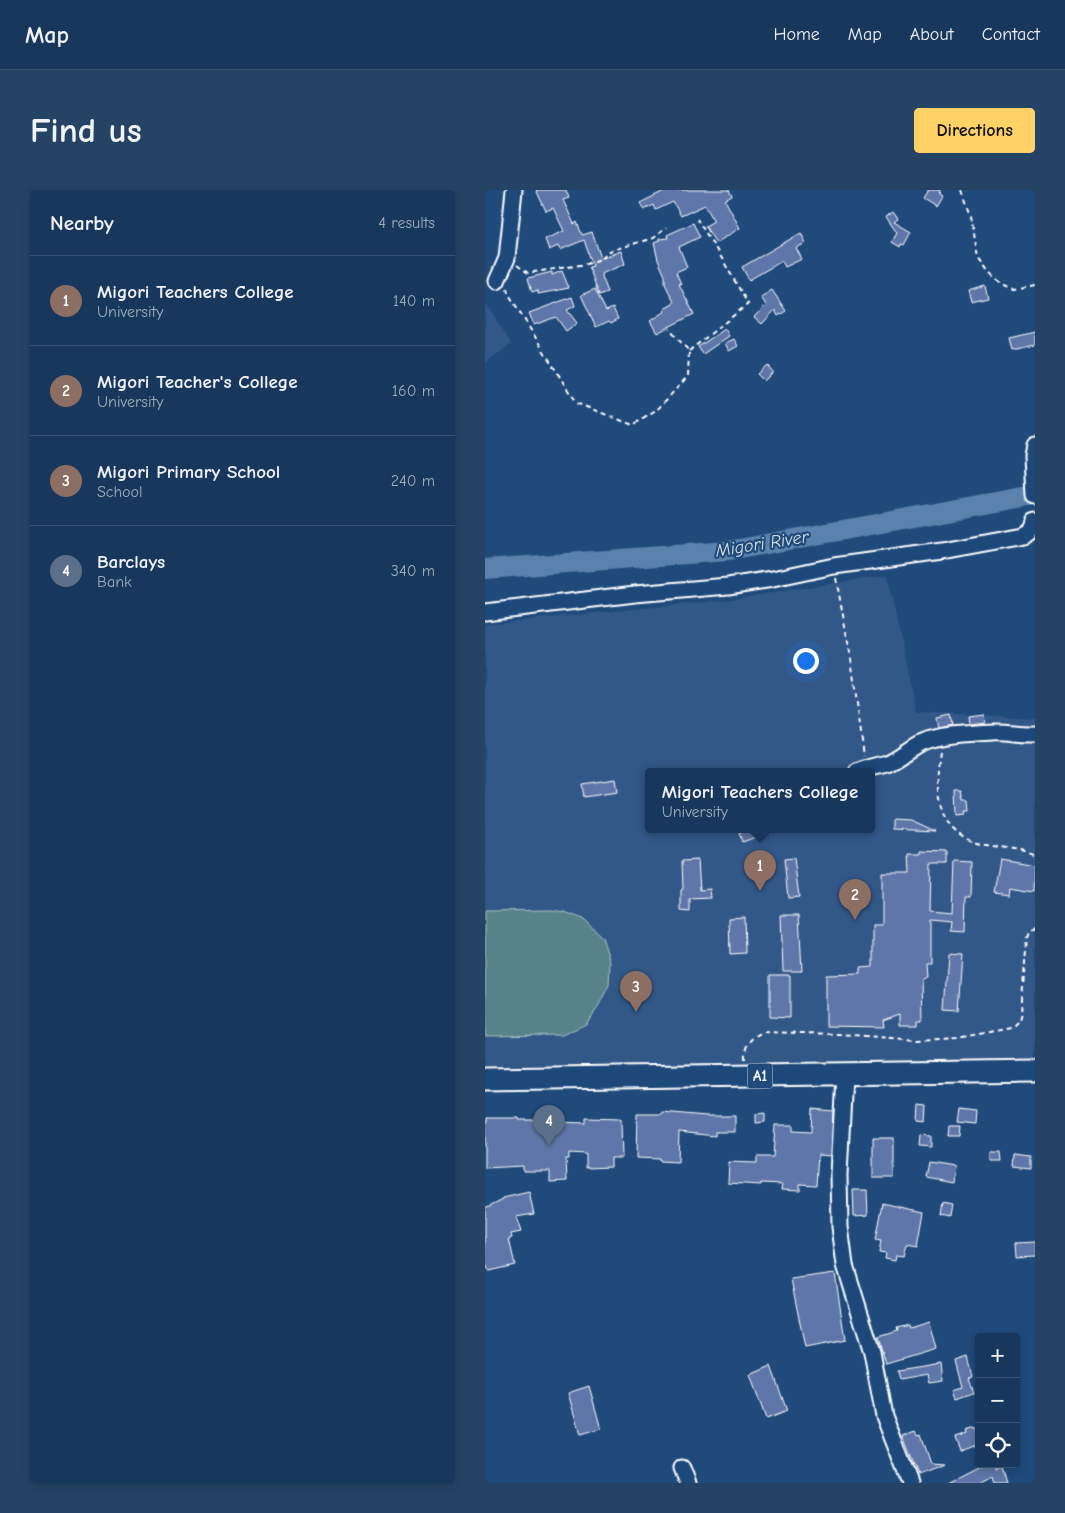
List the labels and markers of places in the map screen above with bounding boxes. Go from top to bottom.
pin: 1 [744,850,776,891]
pin: 2 [839,879,871,920]
pin: 3 [620,971,652,1012]
pin: 4 [533,1105,565,1146]

